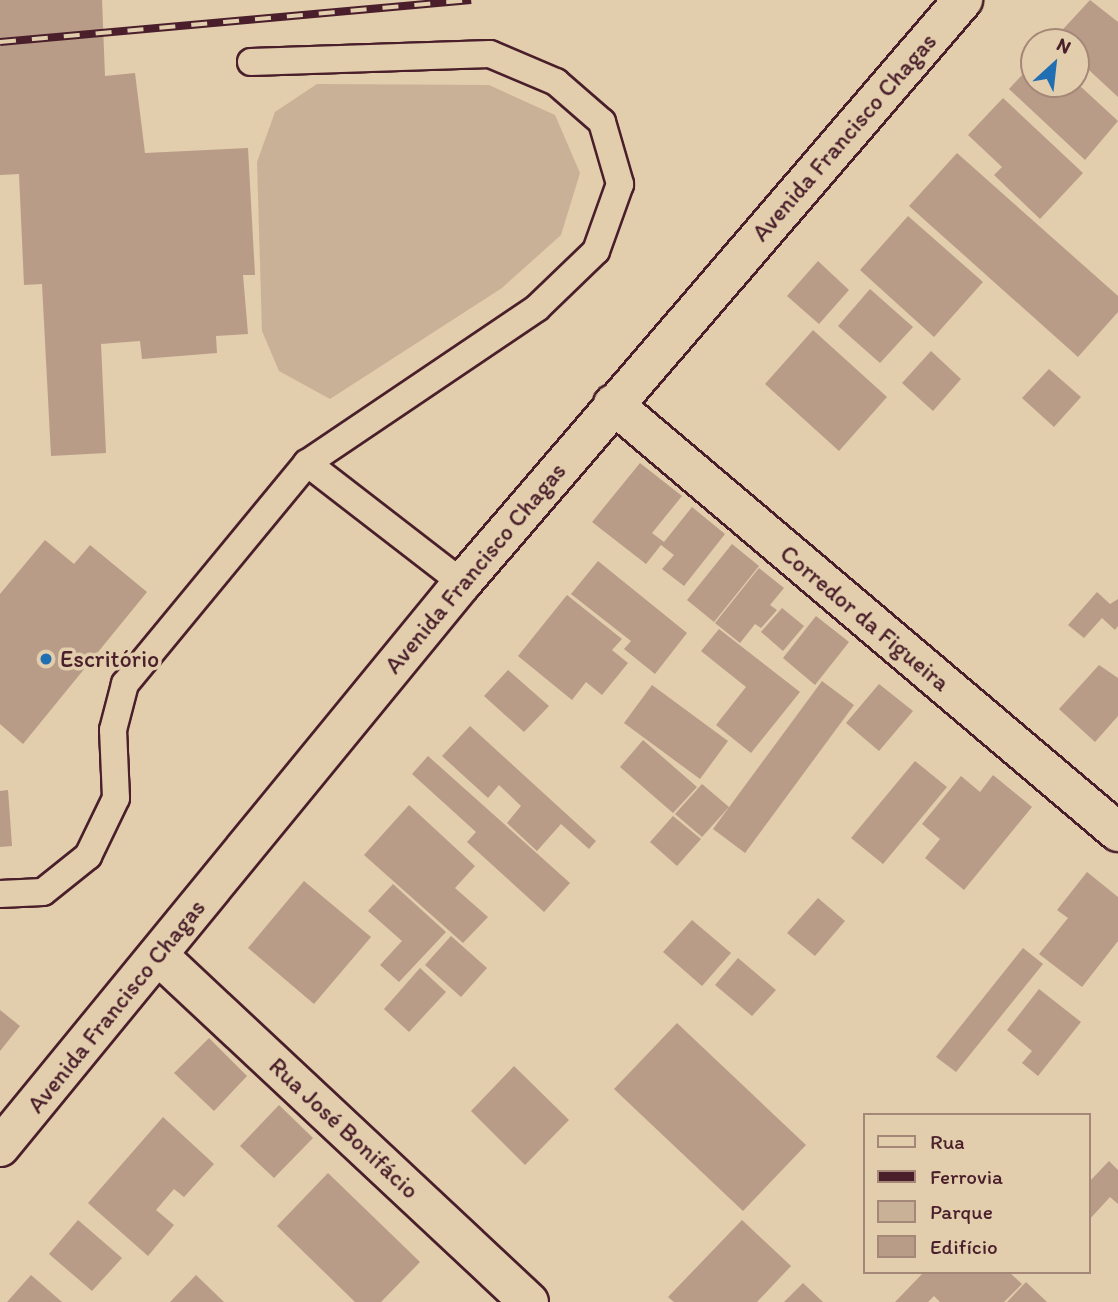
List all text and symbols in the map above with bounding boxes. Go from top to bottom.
street label: Avenida Francisco Chagas [746,27,942,247]
north arrow [1020,28,1090,98]
text: N [1053,32,1075,59]
street label: Avenida Francisco Chagas [378,457,572,679]
street label: Corredor da Figueira [775,539,955,697]
place label: Escritório [60,645,159,673]
marker: Escritório [38,651,54,667]
street label: Avenida Francisco Chagas [21,893,211,1119]
street label: Rua José Bonifácio [263,1051,425,1205]
legend [862,1113,1090,1274]
text: Rua [930,1129,965,1154]
text: Ferrovia [930,1164,1003,1189]
text: Parque [930,1199,993,1224]
text: Edifício [930,1234,998,1259]

